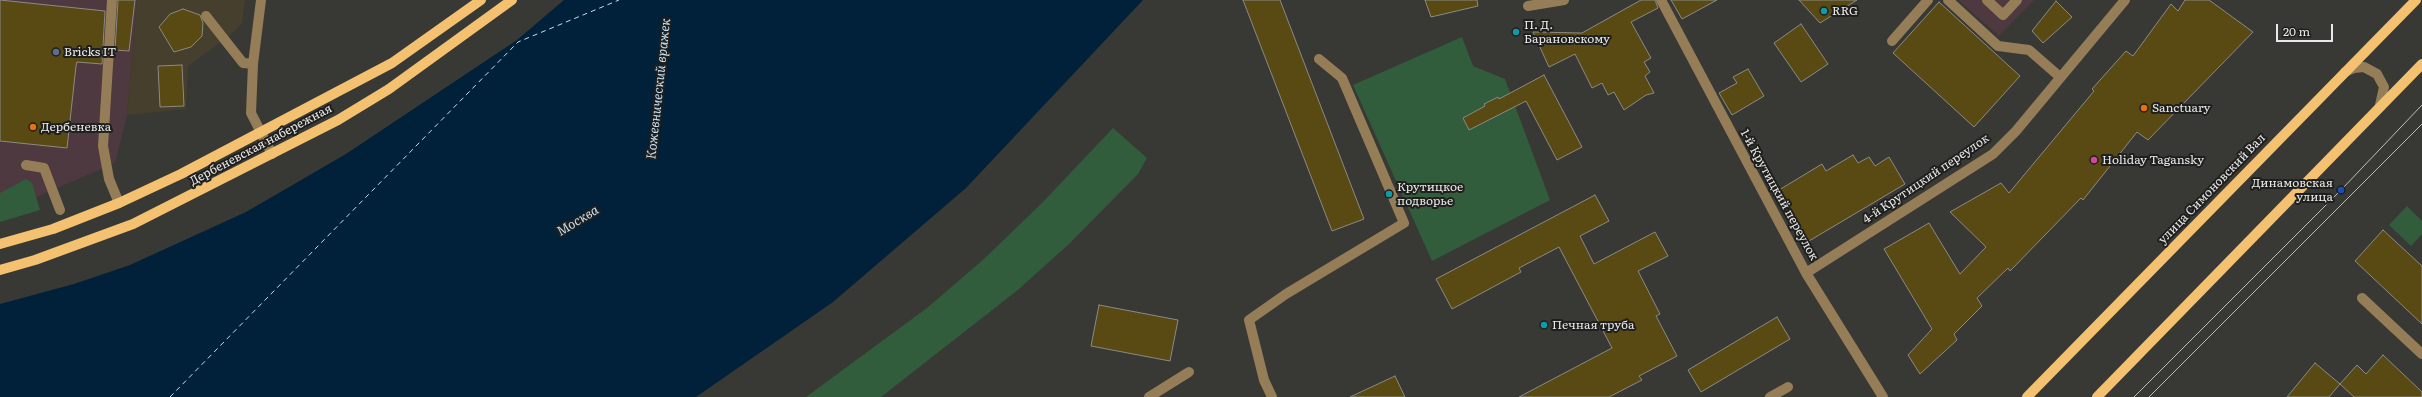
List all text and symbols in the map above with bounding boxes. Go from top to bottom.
place label: RRG [1832,4,1858,18]
marker: RRG [1819,6,1829,16]
scale bar [2278,16,2335,42]
water label: Кожевнический вражек [644,18,674,160]
place label: П. Д. Барановскому [1524,18,1610,46]
text: 20 m [2283,22,2310,40]
marker: П. Д. Барановскому [1511,27,1521,37]
place label: Bricks IT [64,45,116,59]
marker: Bricks IT [51,47,61,57]
street label: Дербеневская набережная [187,101,335,189]
place label: Sanctuary [2152,101,2211,115]
marker: Sanctuary [2139,103,2149,113]
place label: Дербеневка [41,120,111,134]
marker: Дербеневка [28,122,38,132]
street label: 1-й Крутицкий переулок [1737,127,1821,263]
street label: 4-й Крутицкий переулок [1860,131,1992,227]
street label: улица Симоновский Вал [2156,131,2268,247]
place label: Holiday Tagansky [2102,153,2204,167]
marker: Holiday Tagansky [2089,155,2099,165]
place label: Динамовская улица [2252,176,2333,204]
place label: Крутицкое подворье [1397,180,1463,208]
marker: Динамовская улица [2336,185,2346,195]
marker: Крутицкое подворье [1384,189,1394,199]
water label: Москва [554,202,602,240]
place label: Печная труба [1552,318,1634,332]
marker: Печная труба [1539,320,1549,330]

